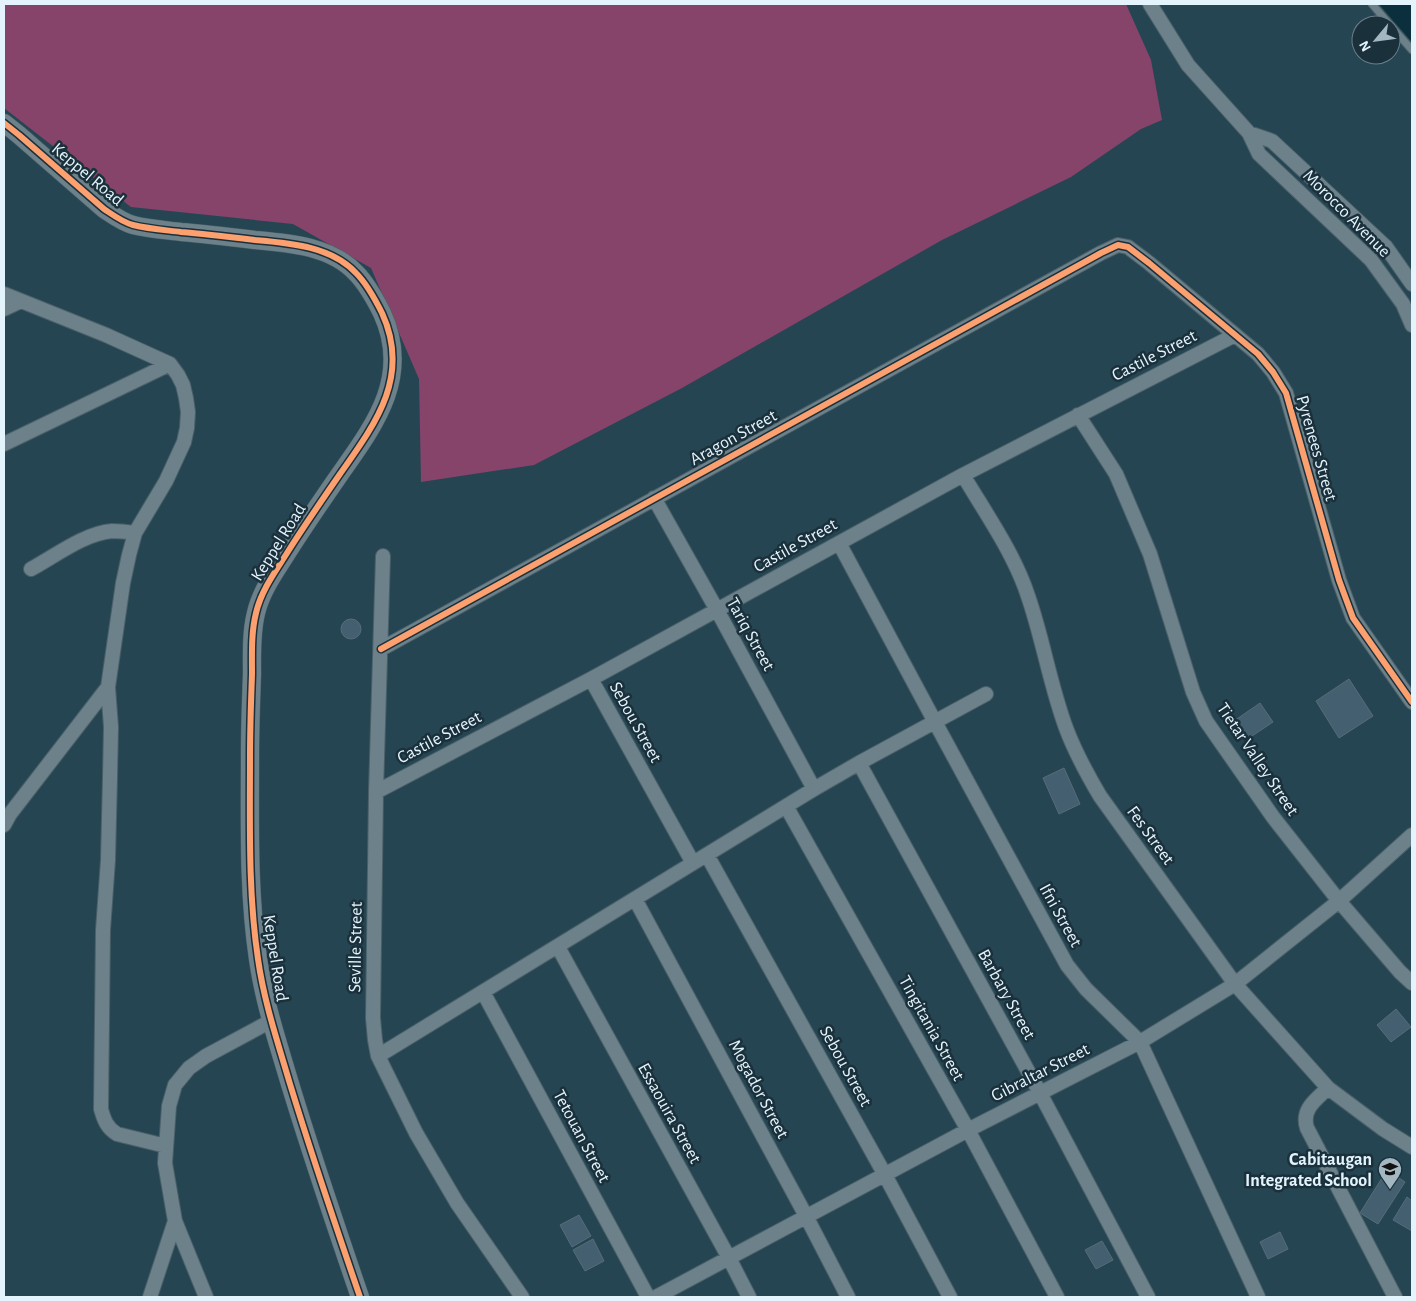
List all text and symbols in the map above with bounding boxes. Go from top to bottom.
north arrow [1351,15,1401,65]
text: N [1357,38,1374,53]
street label: Keppel Road [48,140,127,210]
street label: Morocco Avenue [1299,167,1393,261]
street label: Castile Street [1109,327,1200,385]
street label: Pyrenees Street [1292,393,1340,503]
street label: Aragon Street [687,407,780,469]
street label: Keppel Road [248,501,310,584]
street label: Castile Street [751,515,841,576]
street label: Tariq Street [723,595,778,674]
street label: Sebou Street [606,679,665,766]
street label: Tietar Valley Street [1213,700,1302,819]
street label: Castile Street [394,708,485,768]
street label: Fes Street [1123,803,1177,868]
street label: Ifni Street [1035,881,1085,950]
street label: Seville Street [346,901,366,993]
street label: Keppel Road [259,913,291,1003]
street label: Barbary Street [974,946,1038,1043]
street label: Tingitania Street [895,973,967,1084]
street label: Sebou Street [816,1023,875,1110]
street label: Mogador Street [725,1037,792,1142]
street label: Gibraltar Street [988,1040,1093,1105]
street label: Essaouira Street [634,1060,704,1167]
street label: Tetouan Street [549,1087,613,1186]
place label: Cabitaugan Integrated School [1245,1151,1372,1190]
school or university icon: Cabitaugan Integrated School [1377,1156,1403,1190]

